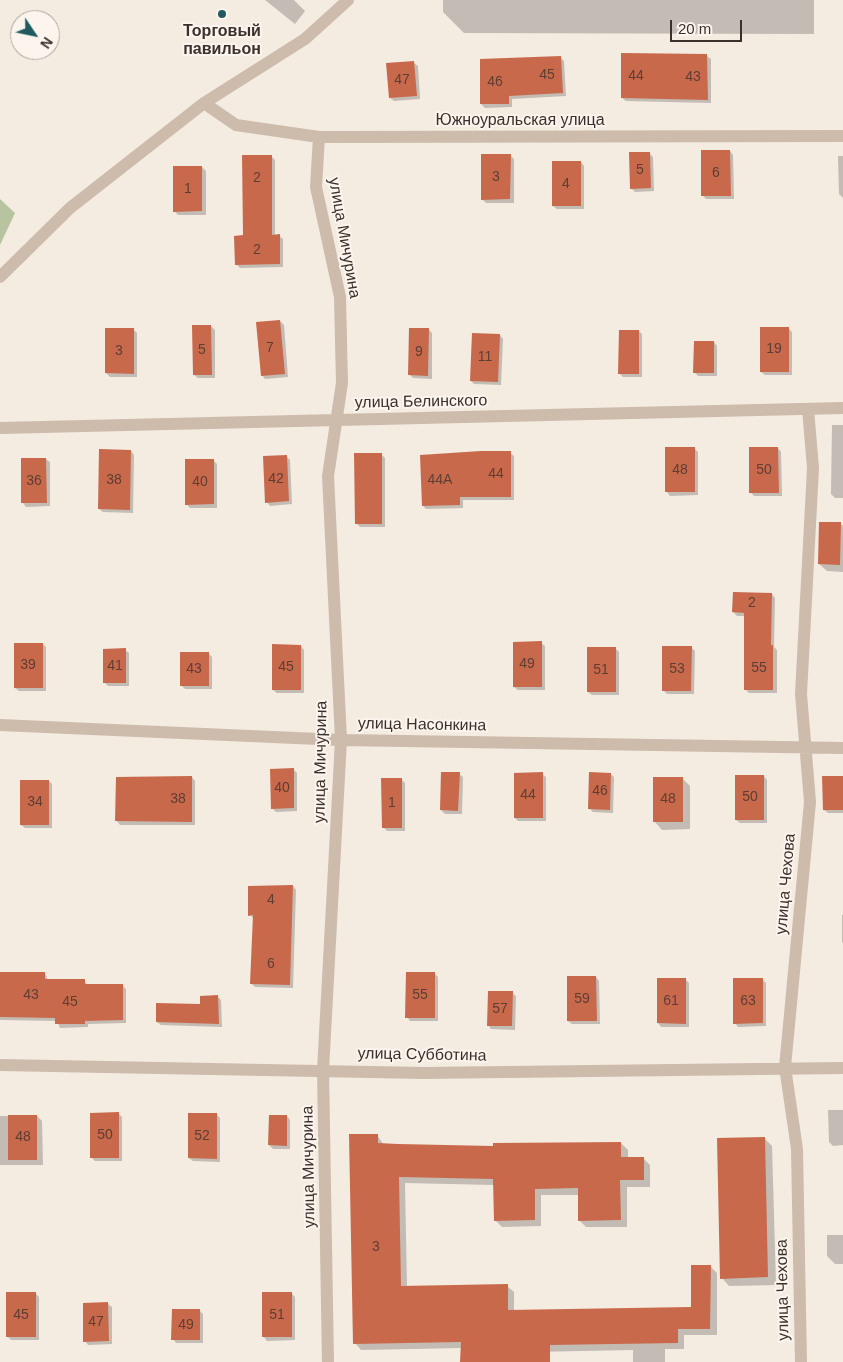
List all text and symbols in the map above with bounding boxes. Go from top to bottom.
marker: Торговый павильон [216,8,228,20]
north arrow [10,10,60,60]
scale bar [673,10,746,42]
text: 20 m [678,20,711,37]
place label: Торговый павильон [183,22,261,60]
text: N [37,34,56,51]
house number: 45 [539,67,555,83]
house number: 44 [628,68,644,84]
house number: 43 [685,69,701,85]
house number: 47 [394,72,410,88]
house number: 46 [487,74,503,90]
street label: Южноуральская улица [435,111,605,131]
house number: 5 [636,162,644,178]
house number: 6 [712,165,720,181]
house number: 3 [492,169,500,185]
house number: 2 [253,170,261,186]
street label: улица Мичурина [324,176,364,300]
house number: 4 [562,176,570,192]
house number: 1 [184,181,192,197]
house number: 2 [253,242,261,258]
house number: 7 [266,340,274,356]
house number: 19 [766,341,782,357]
house number: 5 [198,342,206,358]
house number: 3 [115,343,123,359]
house number: 9 [415,344,423,360]
house number: 11 [478,349,492,365]
street label: улица Белинского [354,391,488,413]
house number: 48 [672,462,688,478]
house number: 50 [756,462,772,478]
house number: 44 [488,466,504,482]
house number: 42 [268,471,284,487]
house number: 38 [106,472,122,488]
house number: 44А [428,472,452,488]
house number: 36 [26,473,42,489]
house number: 40 [192,474,208,490]
house number: 2 [748,595,756,611]
house number: 49 [519,656,535,672]
house number: 39 [20,657,36,673]
house number: 41 [107,658,123,674]
house number: 45 [278,659,294,675]
house number: 55 [751,660,767,676]
house number: 43 [186,661,202,677]
house number: 53 [669,661,685,677]
house number: 51 [593,662,609,678]
street label: улица Мичурина [310,701,332,823]
street label: улица Насонкина [358,714,486,736]
house number: 40 [274,780,290,796]
house number: 46 [592,783,608,799]
house number: 44 [520,787,536,803]
house number: 50 [742,789,758,805]
house number: 38 [170,791,186,807]
house number: 48 [660,791,676,807]
house number: 34 [27,794,43,810]
house number: 1 [388,795,396,811]
street label: улица Чехова [772,833,800,935]
house number: 4 [267,892,275,908]
house number: 6 [267,956,275,972]
house number: 43 [23,987,39,1003]
house number: 55 [412,987,428,1003]
house number: 59 [574,991,590,1007]
house number: 61 [663,993,679,1009]
house number: 63 [740,993,756,1009]
house number: 45 [62,994,78,1010]
house number: 57 [492,1001,508,1017]
street label: улица Субботина [357,1044,487,1066]
street label: улица Мичурина [298,1106,320,1228]
house number: 50 [97,1127,113,1143]
house number: 52 [194,1128,210,1144]
house number: 48 [15,1129,31,1145]
house number: 3 [372,1239,380,1255]
street label: улица Чехова [773,1239,793,1341]
house number: 45 [13,1307,29,1323]
house number: 51 [269,1307,285,1323]
house number: 47 [88,1314,104,1330]
house number: 49 [178,1317,194,1333]

